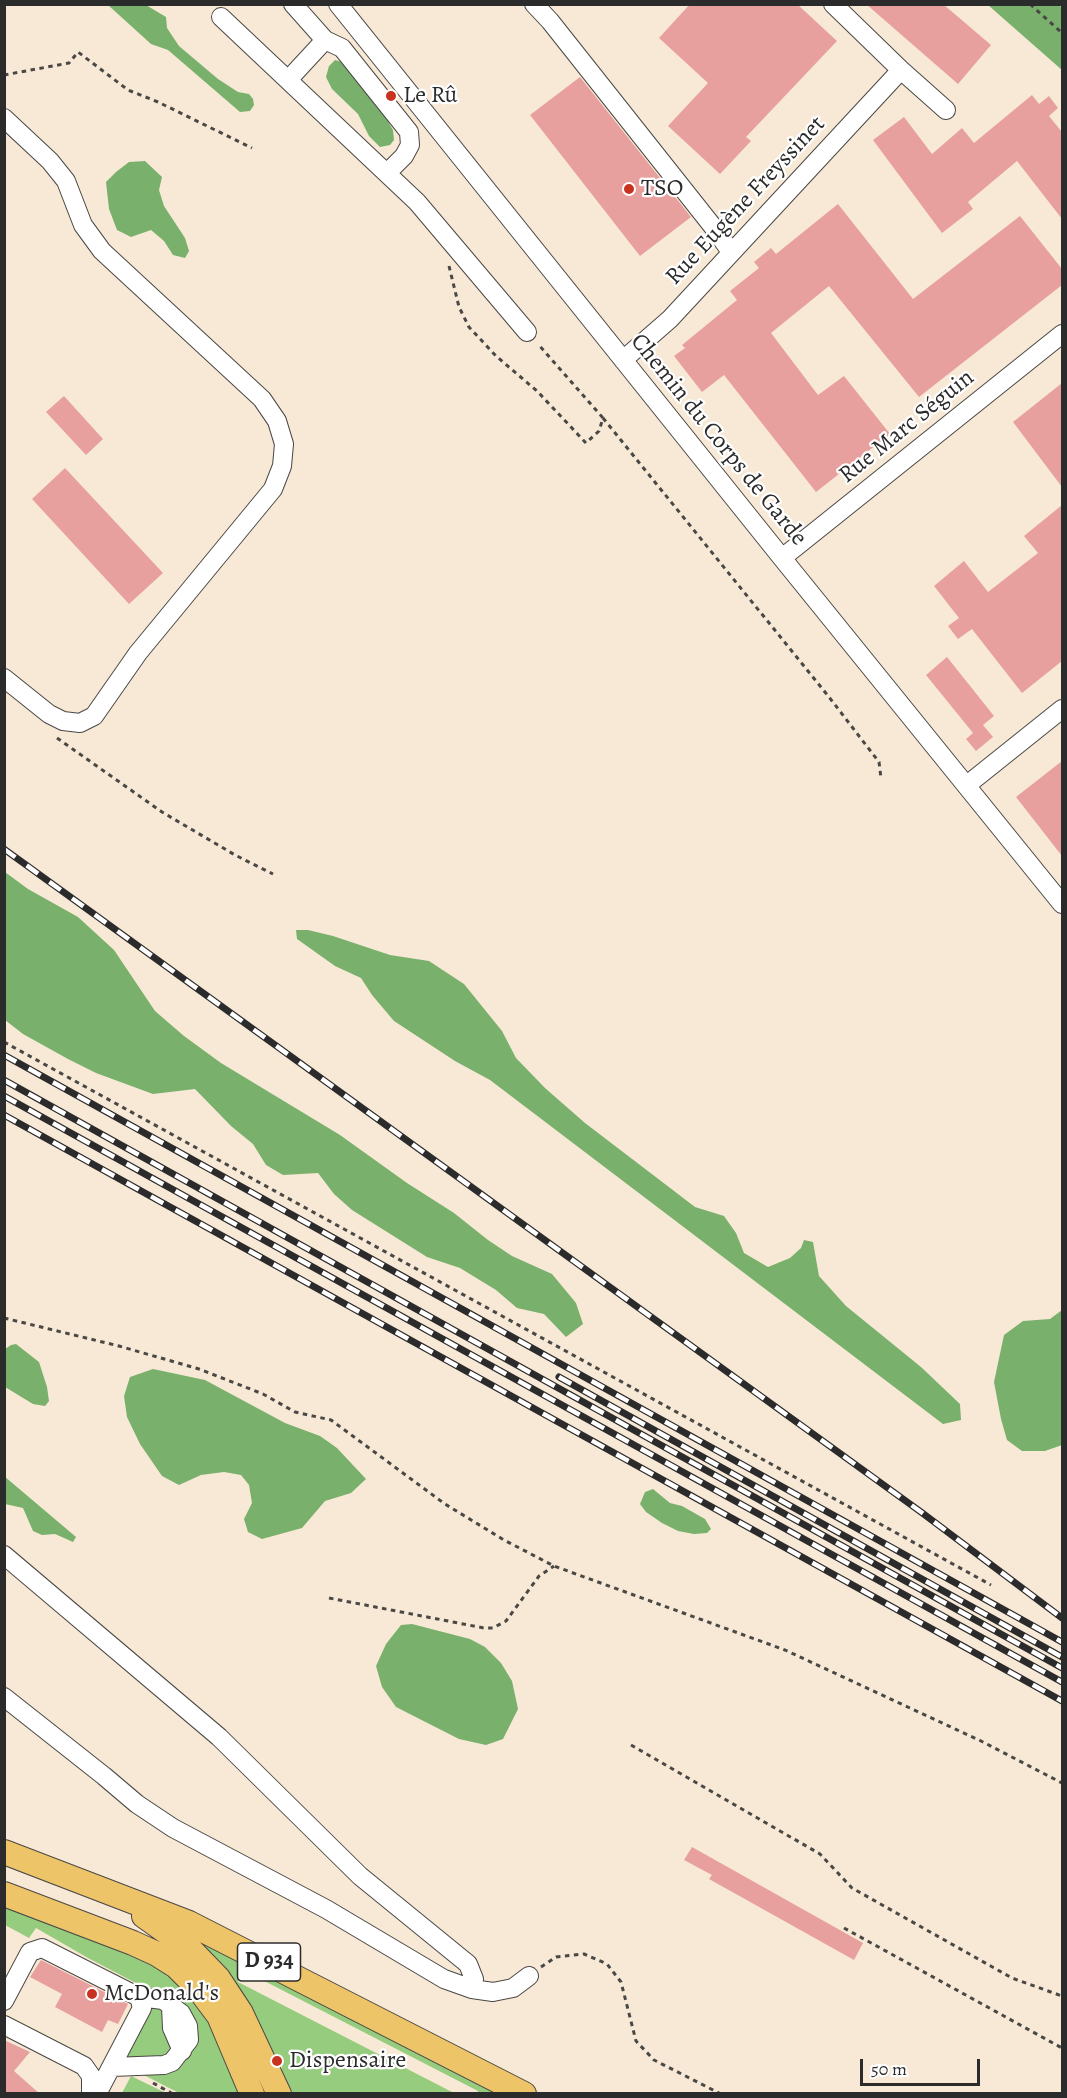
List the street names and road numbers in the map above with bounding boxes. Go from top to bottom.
street label: Rue Eugène Freyssinet [660,110,832,292]
street label: Chemin du Corps de Garde [624,328,812,552]
street label: Rue Marc Séguin [834,364,980,490]
road number: D 934 [238,1943,300,1981]

